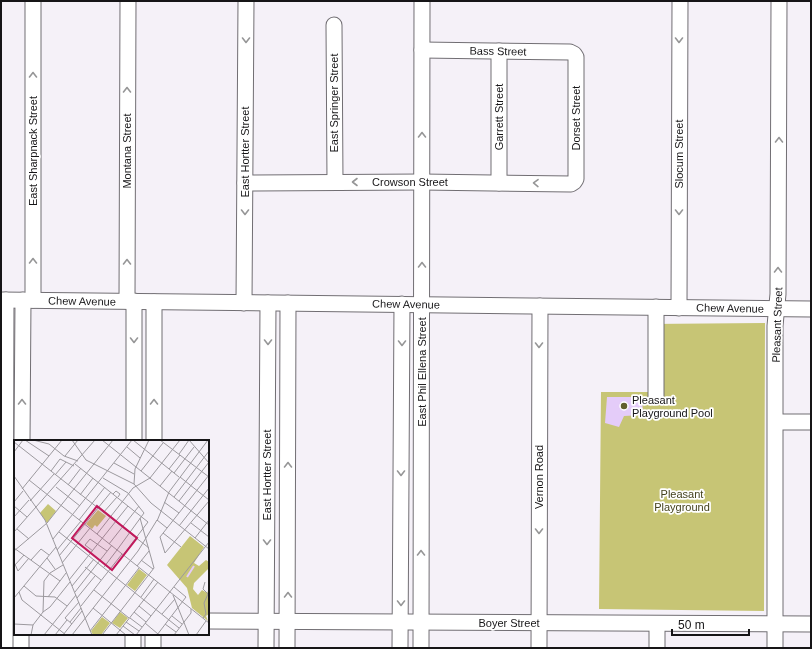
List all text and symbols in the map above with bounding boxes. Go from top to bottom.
one-way arrow [241,37,250,43]
one-way arrow [675,37,684,43]
street label: Bass Street [469,45,527,57]
street label: East Springer Street [328,53,340,153]
one-way arrow [29,72,37,78]
street label: Garrett Street [493,84,505,150]
street label: Dorset Street [570,86,582,150]
one-way arrow [123,87,132,93]
street label: East Sharpnack Street [27,96,39,206]
street label: East Hortter Street [239,106,251,198]
street label: Montana Street [121,113,133,189]
street label: Slocum Street [673,119,685,189]
one-way arrow [418,132,426,138]
one-way arrow [775,137,783,143]
street label: Crowson Street [372,176,448,188]
one-way arrow [352,178,358,186]
one-way arrow [533,179,539,187]
one-way arrow [241,209,249,215]
one-way arrow [675,209,683,215]
one-way arrow [29,258,37,264]
one-way arrow [123,259,131,265]
one-way arrow [418,262,426,268]
one-way arrow [774,267,782,273]
street label: Pleasant Street [770,287,784,363]
street label: Chew Avenue [48,294,116,308]
street label: Chew Avenue [372,297,440,311]
street label: Chew Avenue [696,301,764,315]
street label: East Phil Ellena Street [416,317,428,427]
one-way arrow [130,337,138,343]
one-way arrow [264,339,272,345]
one-way arrow [398,340,406,346]
one-way arrow [535,342,543,348]
place label: Pleasant Playground Pool [632,394,713,419]
one-way arrow [18,399,26,405]
one-way arrow [150,399,158,405]
marker: Pleasant Playground Pool [619,401,629,411]
street label: East Hortter Street [261,429,273,521]
inset map [14,440,209,635]
street label: Vernon Road [533,445,545,509]
one-way arrow [284,462,292,468]
one-way arrow [397,470,405,476]
park label: Pleasant Playground [654,488,710,513]
one-way arrow [535,528,543,534]
one-way arrow [263,539,271,545]
one-way arrow [417,550,425,556]
one-way arrow [284,592,292,598]
one-way arrow [396,600,405,606]
scale bar [672,611,749,637]
street label: Boyer Street [478,617,540,629]
text: 50 m [678,618,705,632]

